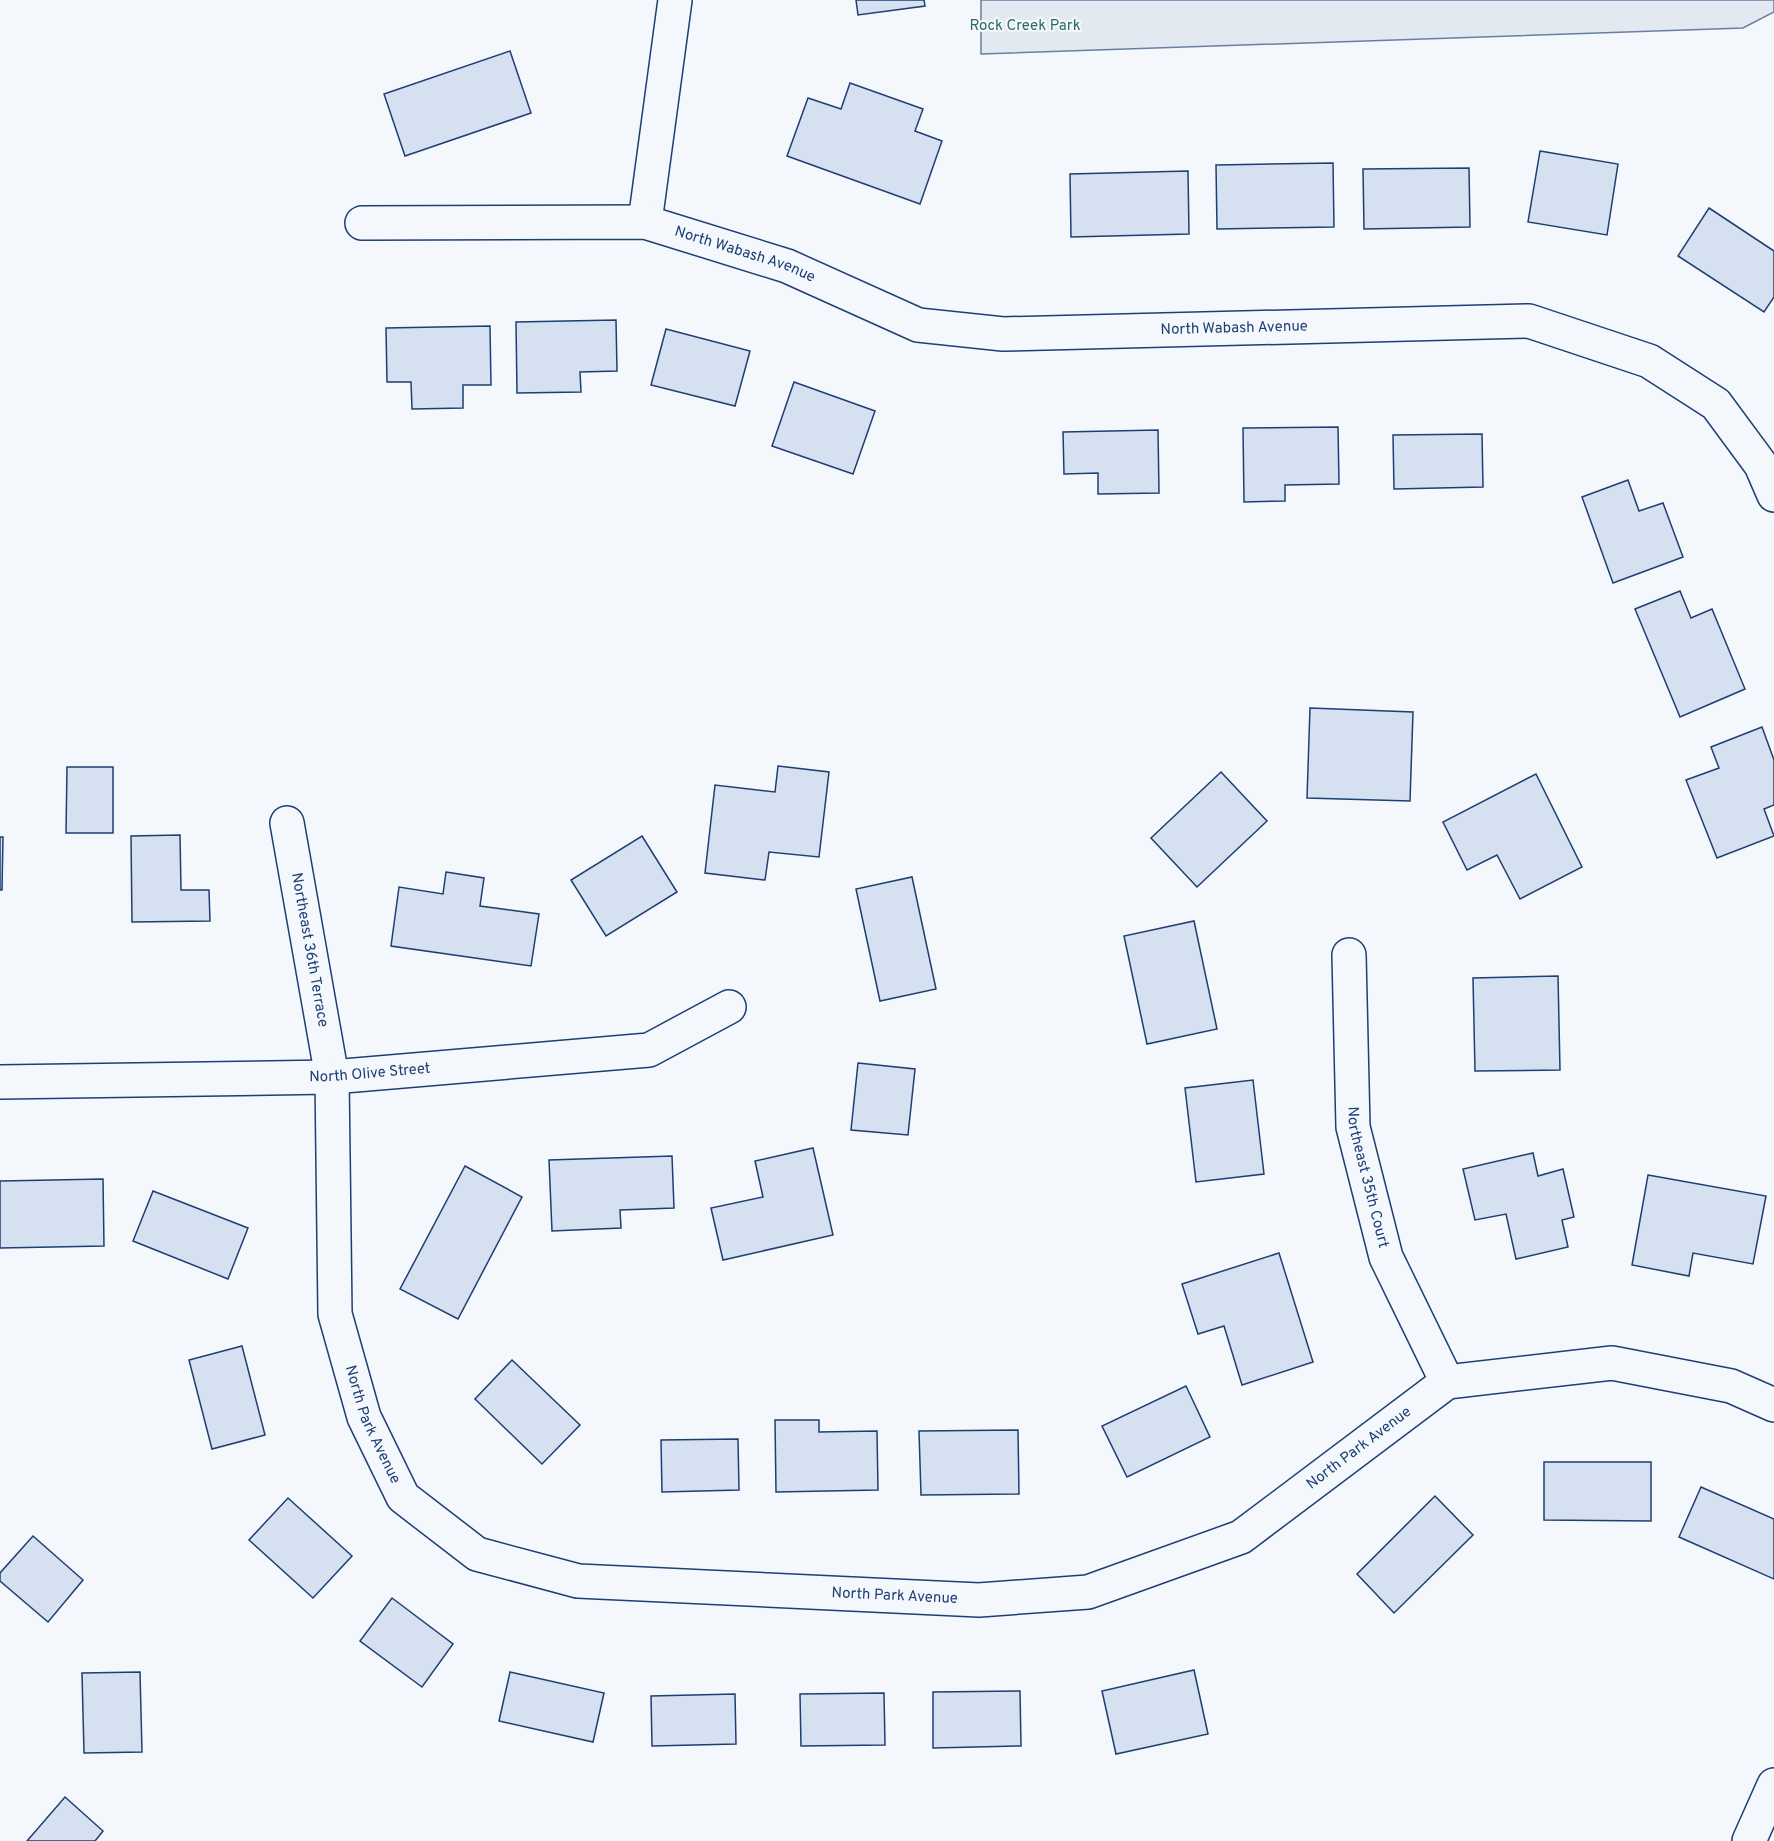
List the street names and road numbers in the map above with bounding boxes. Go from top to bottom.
street label: North Wabash Avenue [672,222,818,287]
street label: North Wabash Avenue [1160,317,1308,340]
street label: Northeast 36th Terrace [286,871,333,1029]
street label: North Olive Street [309,1059,431,1087]
street label: Northeast 35th Court [1343,1106,1393,1250]
street label: North Park Avenue [340,1363,405,1487]
street label: North Park Avenue [1303,1403,1415,1494]
street label: North Park Avenue [831,1584,958,1608]

